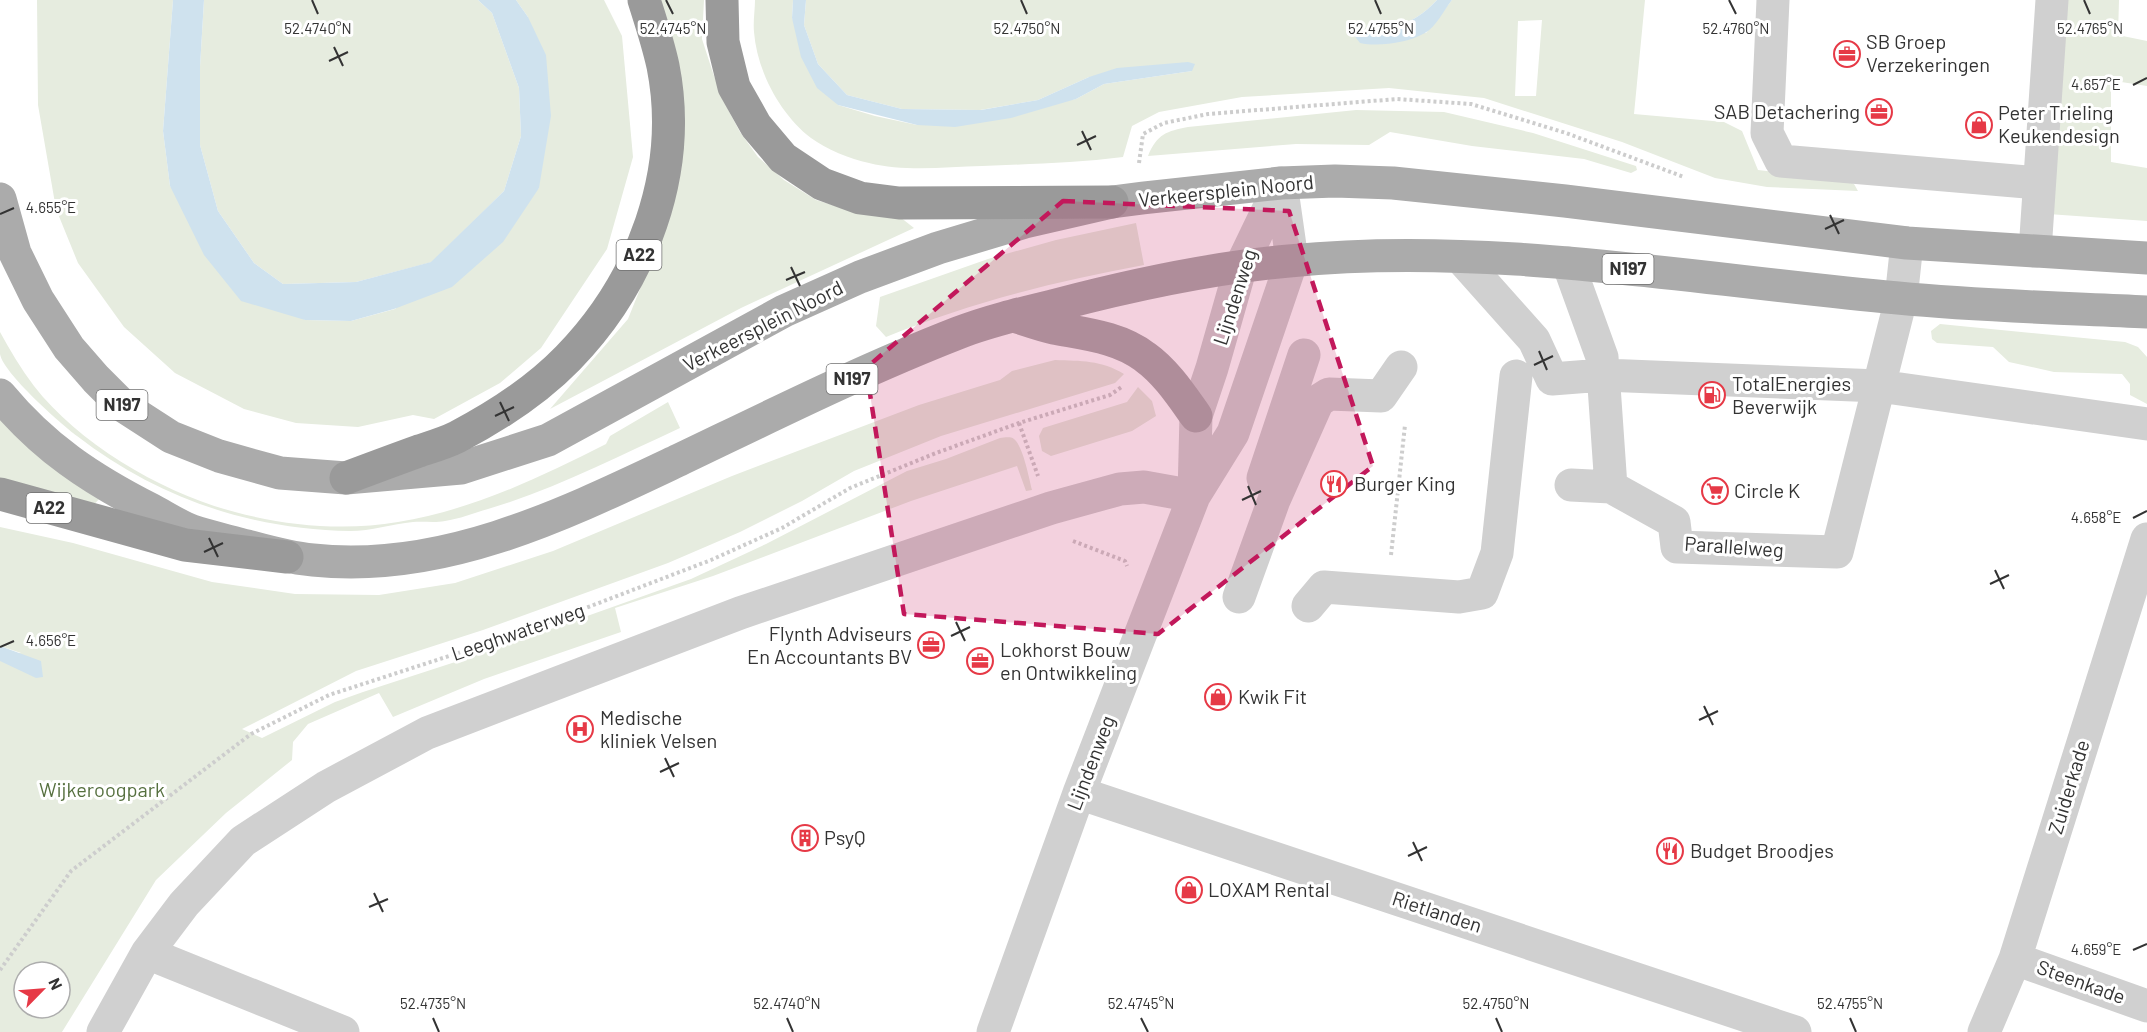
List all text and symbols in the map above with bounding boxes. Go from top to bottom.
text: 52.4740°N [284,19,352,37]
text: 52.4745°N [640,19,706,37]
text: 52.4750°N [994,19,1060,37]
text: 52.4755°N [1348,19,1414,37]
text: 52.4760°N [1703,19,1769,37]
text: 52.4765°N [2057,19,2123,37]
place label: SB Groep Verzekeringen [1866,29,1990,76]
office icon: SB Groep Verzekeringen [1832,39,1862,69]
text: 4.657°E [2071,75,2121,93]
office icon: SAB Detachering [1864,97,1894,127]
place label: SAB Detachering [1714,99,1860,123]
place label: Peter Trieling Keukendesign [1998,100,2120,147]
shop icon: Peter Trieling Keukendesign [1964,110,1994,140]
street label: Verkeersplein Noord [1137,169,1315,211]
text: 4.655°E [26,198,76,216]
road number: A22 [616,240,662,270]
street label: Lijndenweg [1207,246,1261,348]
road number: N197 [1602,254,1654,284]
street label: Verkeersplein Noord [679,274,846,376]
road number: N197 [826,364,878,394]
place label: TotalEnergies Beverwijk [1732,371,1851,418]
fuel station icon: TotalEnergies Beverwijk [1697,380,1727,410]
road number: N197 [96,390,148,420]
restaurant icon: Burger King [1319,469,1349,499]
place label: Burger King [1354,471,1455,495]
supermarket icon: Circle K [1700,476,1730,506]
place label: Circle K [1734,478,1800,502]
road number: A22 [26,493,72,523]
text: 4.658°E [2071,508,2121,526]
street label: Parallelweg [1684,531,1784,561]
street label: Leeghwaterweg [448,597,587,665]
place label: Flynth Adviseurs En Accountants BV [747,621,912,668]
office icon: Flynth Adviseurs En Accountants BV [916,630,946,660]
text: 4.656°E [26,631,76,649]
place label: Lokhorst Bouw en Ontwikkeling [1000,637,1137,684]
office icon: Lokhorst Bouw en Ontwikkeling [965,646,995,676]
shop icon: Kwik Fit [1203,682,1233,712]
place label: Kwik Fit [1238,684,1307,708]
place label: Medische kliniek Velsen [600,705,717,752]
street label: Lijndenweg [1061,712,1119,813]
hospital icon: Medische kliniek Velsen [565,714,595,744]
street label: Zuiderkade [2042,737,2094,837]
park label: Wijkeroogpark [39,777,165,801]
building icon: PsyQ [790,823,820,853]
place label: PsyQ [824,825,865,849]
restaurant icon: Budget Broodjes [1655,836,1685,866]
place label: Budget Broodjes [1690,838,1834,862]
shop icon: LOXAM Rental [1174,875,1204,905]
place label: LOXAM Rental [1208,877,1330,901]
street label: Rietlanden [1389,885,1485,937]
text: 4.659°E [2071,940,2121,958]
street label: Steenkade [2034,954,2129,1008]
north arrow [12,960,72,1020]
text: N [45,975,67,992]
text: 52.4735°N [400,994,466,1012]
text: 52.4740°N [753,994,821,1012]
text: 52.4745°N [1108,994,1174,1012]
text: 52.4750°N [1463,994,1529,1012]
text: 52.4755°N [1817,994,1883,1012]

